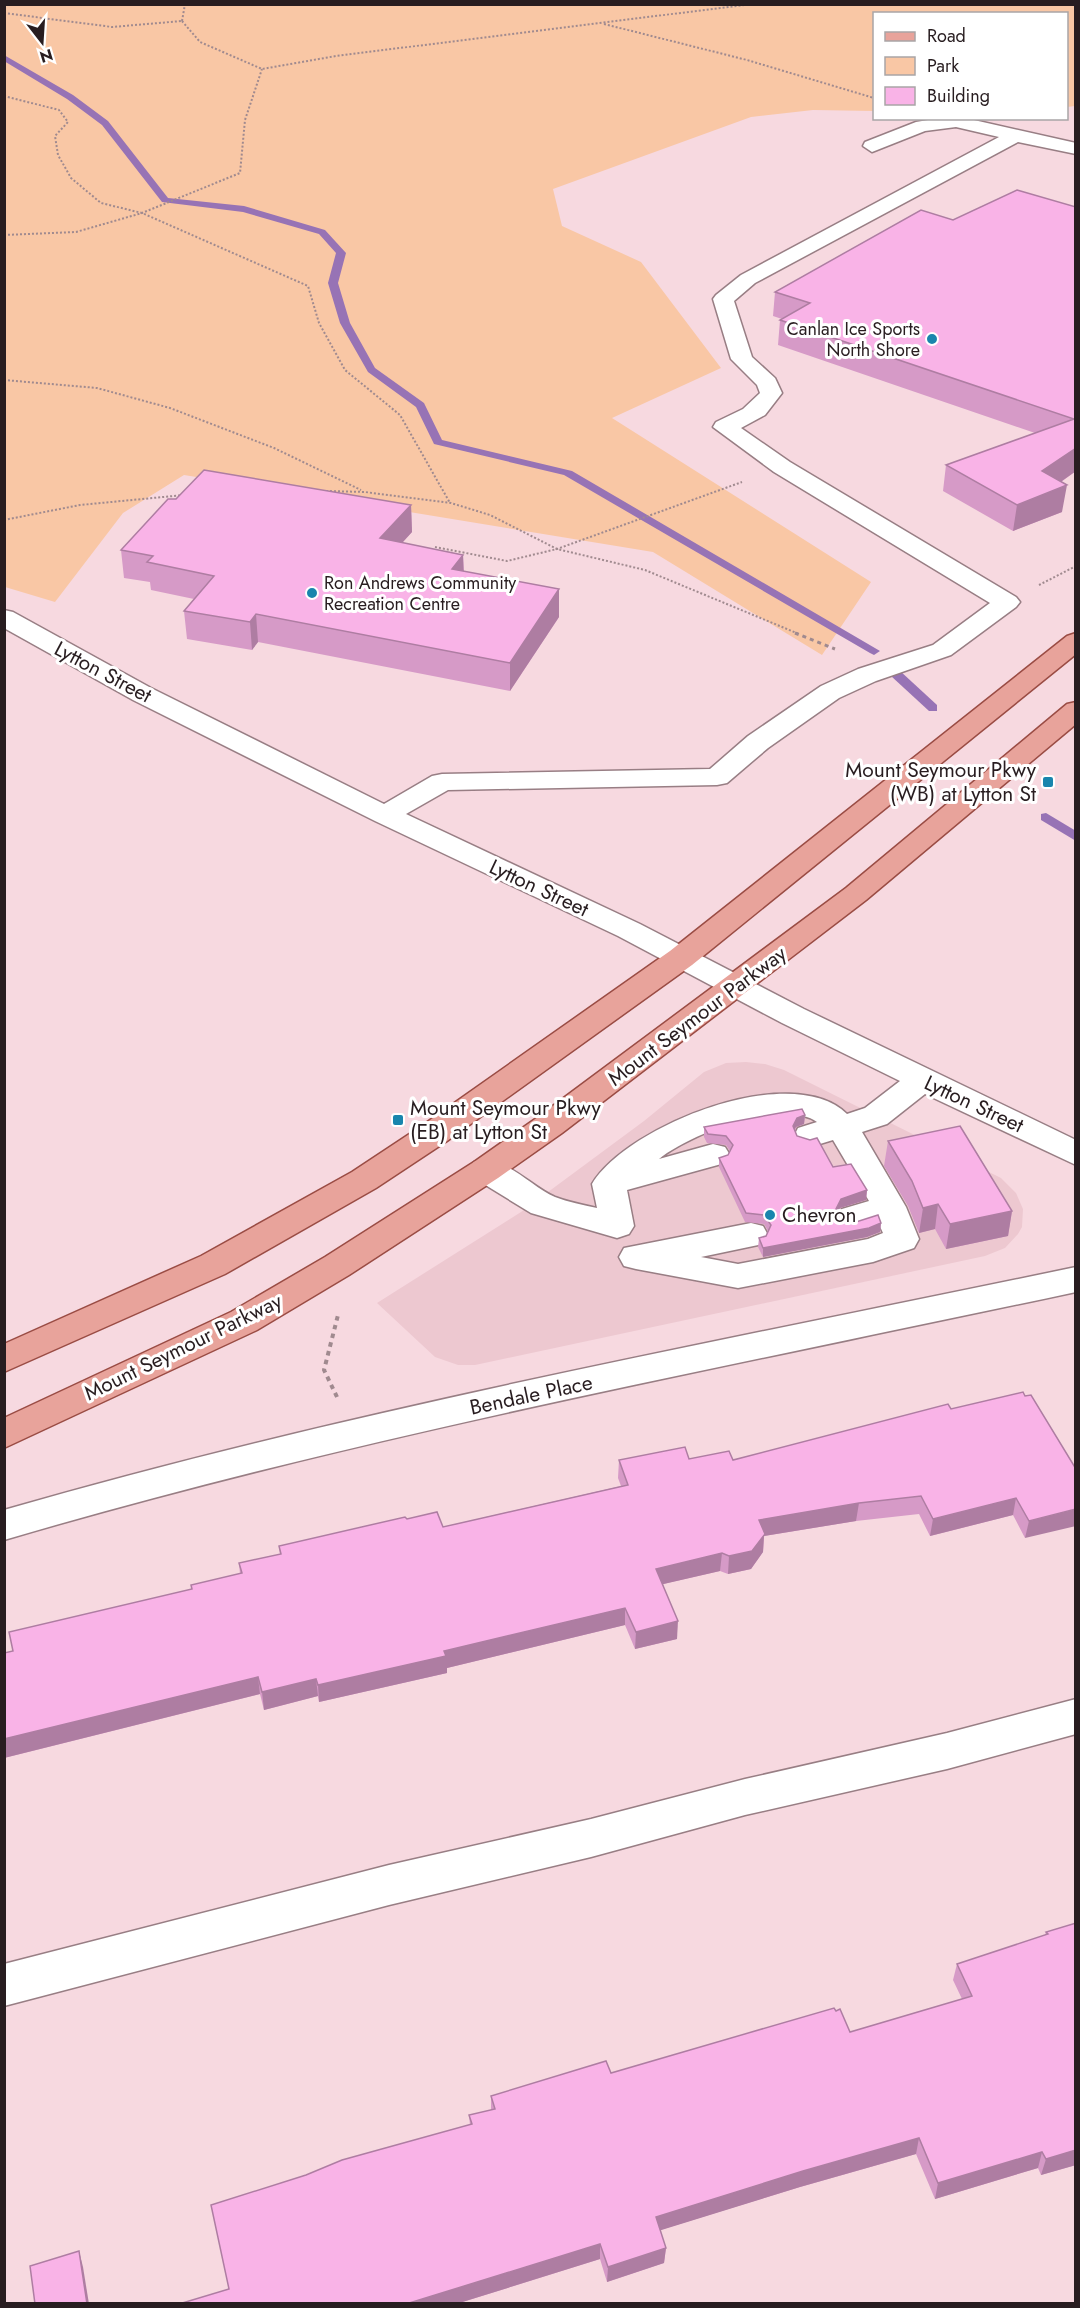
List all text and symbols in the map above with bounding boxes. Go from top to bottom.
north arrow [12,12,72,72]
legend [873,12,1068,120]
text: Road [927,23,966,49]
text: N [37,43,56,69]
text: Park [927,53,959,79]
text: Building [927,83,990,109]
place label: Canlan Ice Sports North Shore [787,316,920,363]
marker: Canlan Ice Sports North Shore [925,332,939,346]
place label: Ron Andrews Community Recreation Centre [324,570,516,617]
marker: Ron Andrews Community Recreation Centre [305,586,319,600]
street label: Lytton Street [49,634,157,710]
place label: Mount Seymour Pkwy (WB) at Lytton St [845,755,1037,809]
marker: Mount Seymour Pkwy (WB) at Lytton St [1041,775,1055,789]
street label: Lytton Street [484,852,594,924]
street label: Mount Seymour Parkway [601,938,793,1093]
street label: Lytton Street [919,1068,1029,1140]
place label: Mount Seymour Pkwy (EB) at Lytton St [410,1093,601,1147]
marker: Mount Seymour Pkwy (EB) at Lytton St [391,1113,405,1127]
place label: Chevron [782,1200,857,1230]
marker: Chevron [763,1208,777,1222]
street label: Mount Seymour Parkway [79,1286,288,1408]
street label: Bendale Place [467,1367,595,1423]

